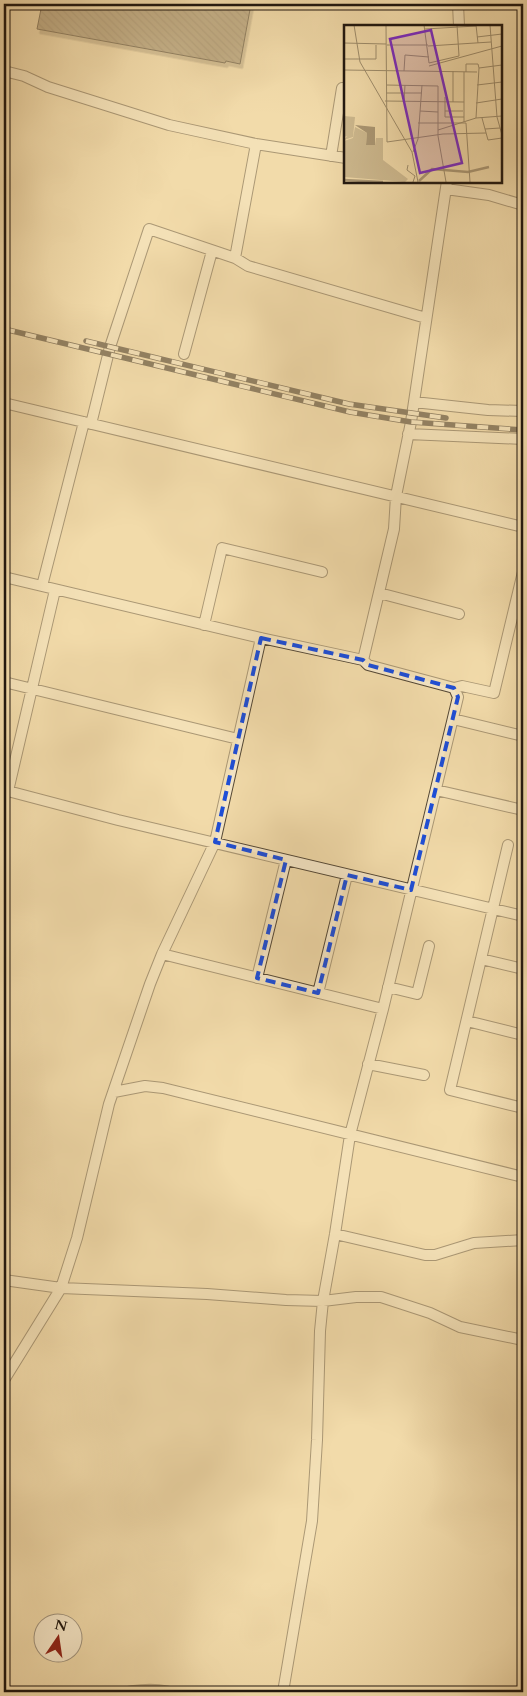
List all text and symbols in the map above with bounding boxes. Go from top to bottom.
inset map [344,25,502,182]
north arrow [32,1614,82,1664]
text: N [53,1615,69,1636]

